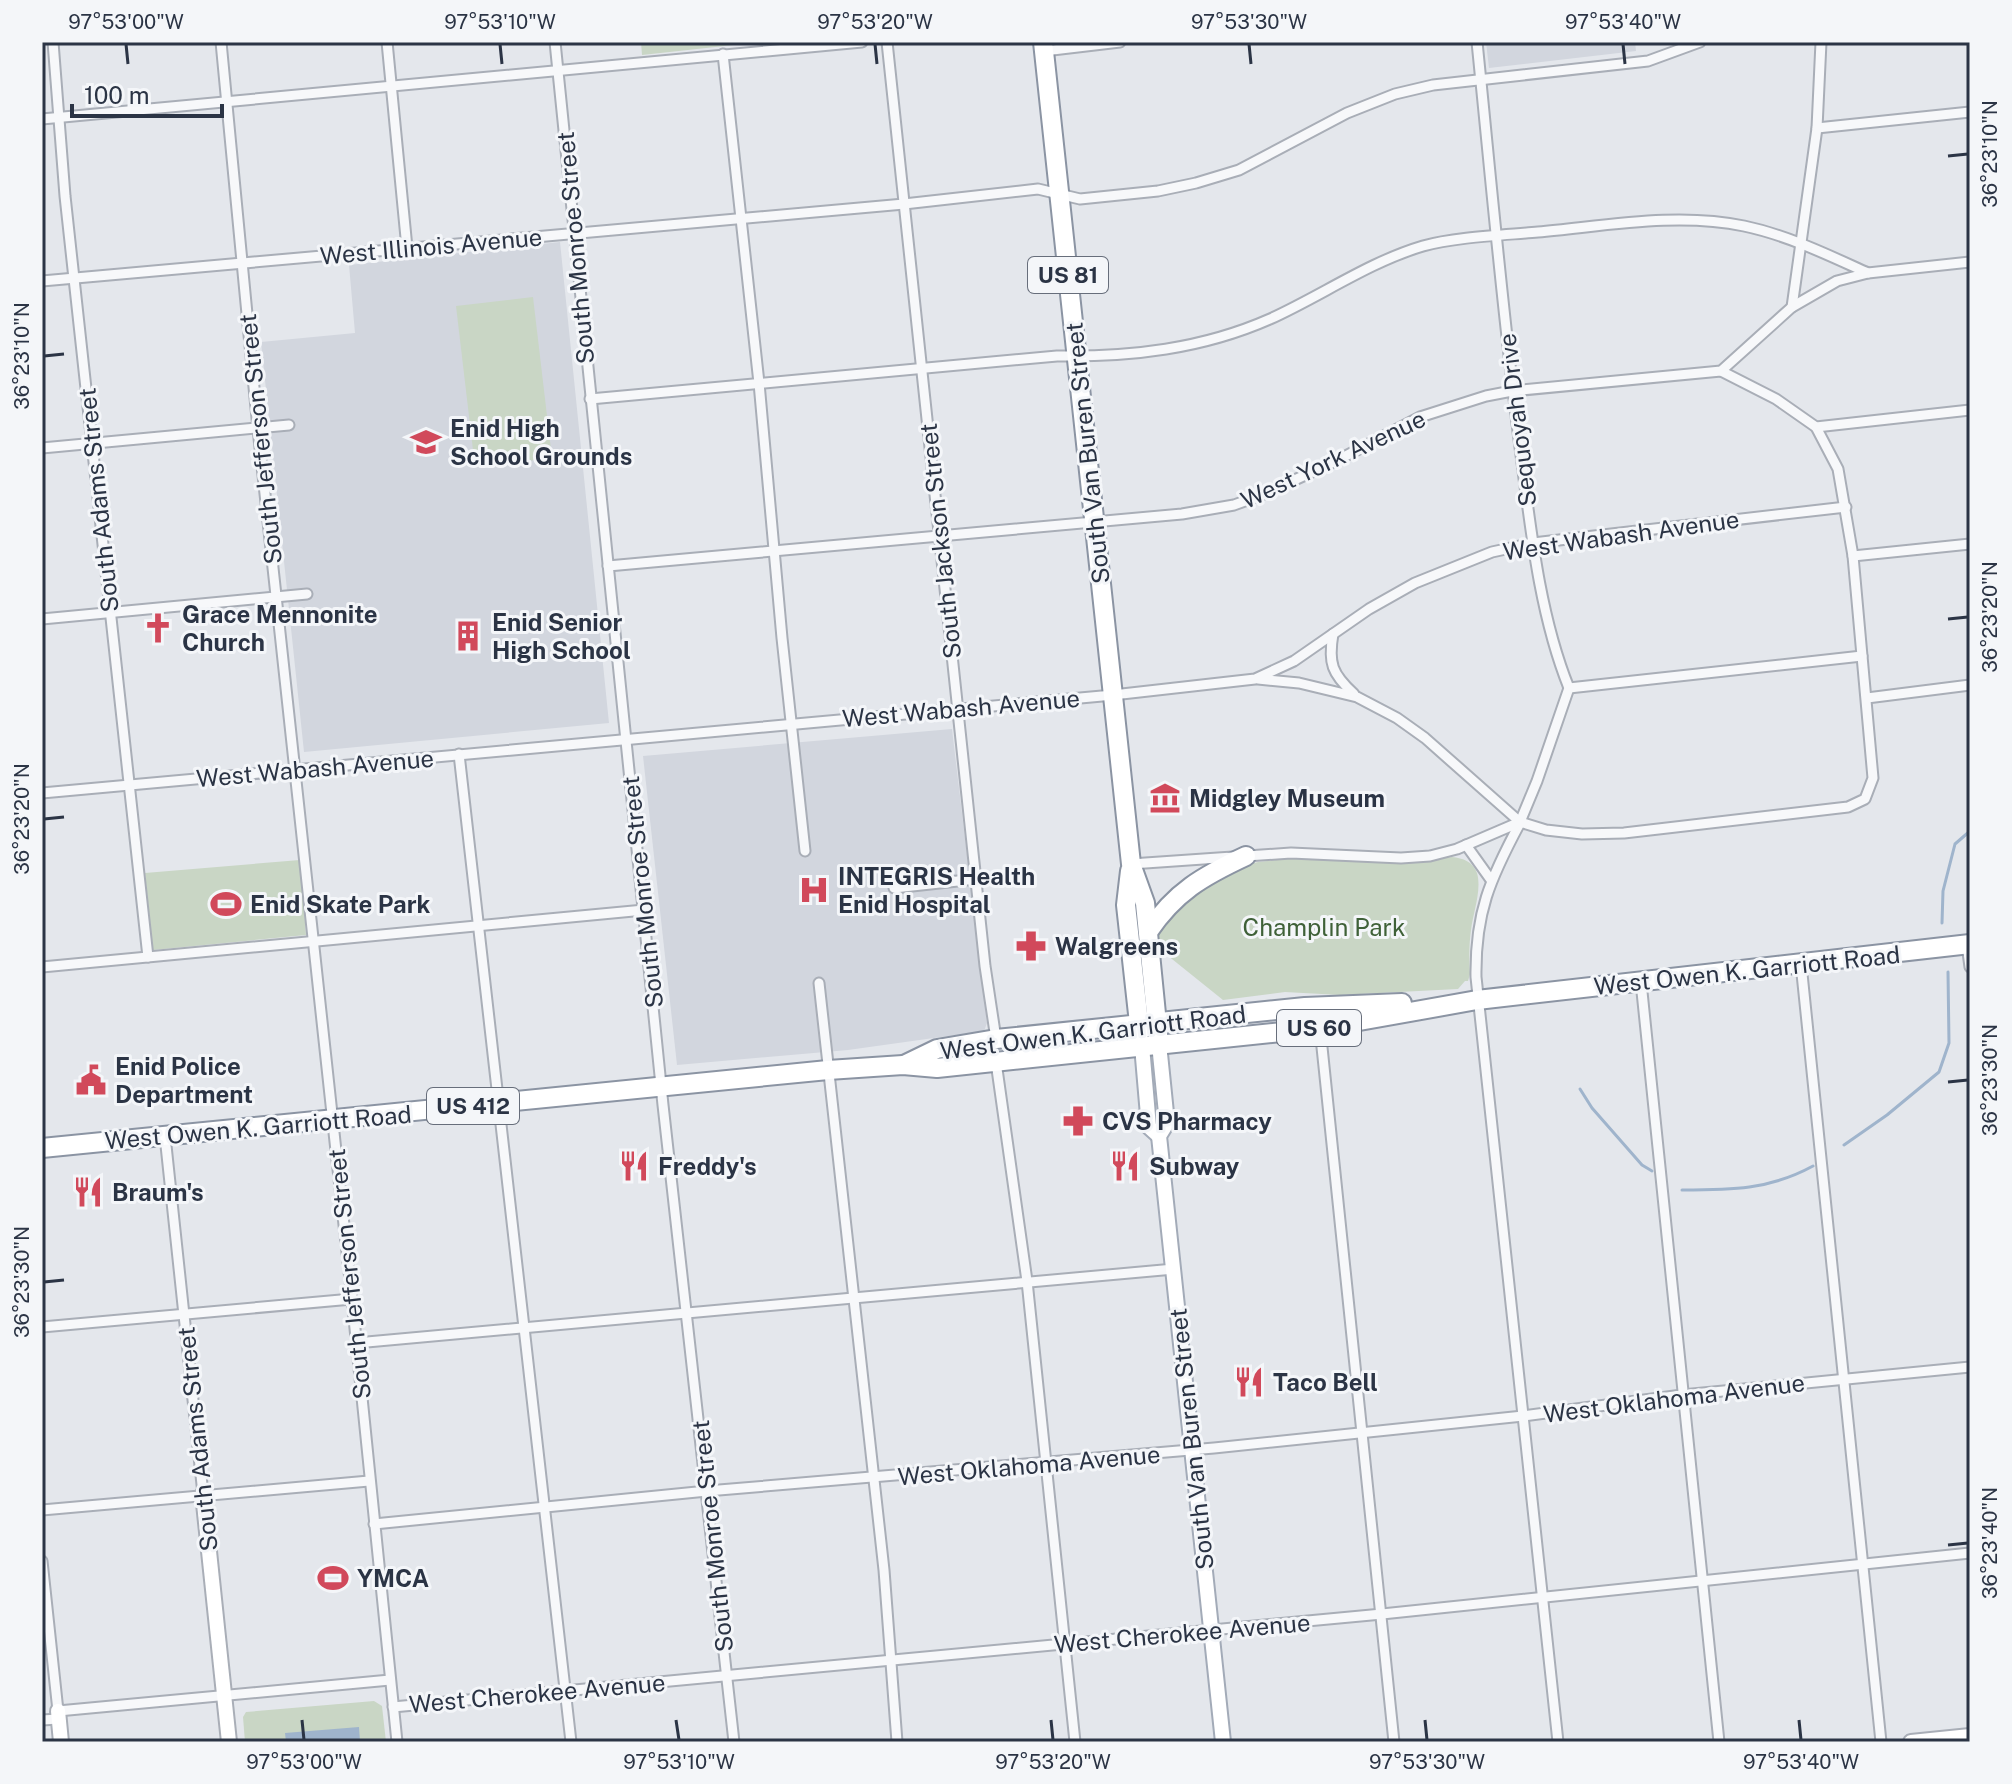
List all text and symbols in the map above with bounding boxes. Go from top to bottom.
text: 97°53'00"W [68,10,184,34]
text: 97°53'10"W [444,10,556,34]
text: 97°53'20"W [817,10,933,34]
text: 97°53'30"W [1191,10,1307,34]
text: 97°53'40"W [1565,10,1681,34]
scale bar [72,68,222,118]
text: 100 m [84,81,150,109]
text: 36°23'10"N [1978,100,2002,208]
street label: South Monroe Street [551,131,599,365]
street label: West Illinois Avenue [319,222,543,270]
road number: US 81 [1028,257,1108,293]
text: 36°23'10"N [10,302,34,410]
street label: South Jefferson Street [233,312,287,566]
street label: South Van Buren Street [1059,321,1115,585]
street label: Sequoyah Drive [1492,332,1542,508]
street label: South Adams Street [72,386,124,614]
street label: West York Avenue [1236,404,1430,514]
place label: Enid High School Grounds [450,414,632,470]
street label: South Jackson Street [914,422,966,660]
school or university icon: Enid High School Grounds [409,425,443,459]
street label: West Wabash Avenue [1501,505,1741,565]
text: 36°23'20"N [1978,561,2002,673]
place label: Grace Mennonite Church [182,600,378,656]
place label: Enid Senior High School [492,608,631,664]
church icon: Grace Mennonite Church [141,611,175,645]
building icon: Enid Senior High School [451,619,485,653]
street label: West Wabash Avenue [841,684,1081,732]
street label: West Wabash Avenue [195,744,435,792]
text: 36°23'20"N [10,763,34,875]
street label: South Monroe Street [616,775,668,1009]
museum icon: Midgley Museum [1148,781,1182,815]
place label: Midgley Museum [1189,784,1385,812]
place label: INTEGRIS Health Enid Hospital [838,862,1035,918]
hospital icon: INTEGRIS Health Enid Hospital [797,873,831,907]
sports icon: Enid Skate Park [209,887,243,921]
place label: Enid Skate Park [250,890,431,918]
park label: Champlin Park [1243,913,1405,941]
pharmacy icon: Walgreens [1014,929,1048,963]
place label: Walgreens [1055,932,1178,960]
street label: West Owen K. Garriott Road [1592,940,1902,1000]
street label: West Owen K. Garriott Road [938,999,1248,1065]
road number: US 60 [1277,1010,1361,1046]
text: 36°23'30"N [1978,1024,2002,1136]
place label: Enid Police Department [115,1052,253,1108]
public building icon: Enid Police Department [74,1063,108,1097]
road number: US 412 [427,1088,519,1124]
street label: West Owen K. Garriott Road [103,1100,413,1154]
pharmacy icon: CVS Pharmacy [1061,1104,1095,1138]
place label: CVS Pharmacy [1102,1107,1272,1135]
street label: South Jefferson Street [322,1147,376,1401]
restaurant icon: Freddy's [617,1149,651,1183]
restaurant icon: Subway [1108,1149,1142,1183]
place label: Freddy's [658,1152,757,1180]
place label: Subway [1149,1152,1240,1180]
restaurant icon: Braum's [71,1175,105,1209]
place label: Braum's [112,1178,204,1206]
text: 36°23'30"N [10,1226,34,1338]
street label: South Van Buren Street [1163,1307,1219,1571]
street label: South Adams Street [171,1325,223,1553]
restaurant icon: Taco Bell [1232,1365,1266,1399]
place label: Taco Bell [1273,1368,1378,1396]
street label: West Oklahoma Avenue [1542,1368,1806,1428]
street label: South Monroe Street [686,1419,738,1653]
street label: West Oklahoma Avenue [897,1440,1161,1490]
text: 36°23'40"N [1978,1487,2002,1599]
sports icon: YMCA [316,1561,350,1595]
place label: YMCA [357,1564,429,1592]
street label: West Cherokee Avenue [1053,1608,1311,1658]
street label: West Cherokee Avenue [408,1668,666,1718]
text: 97°53'00"W [246,1750,362,1774]
text: 97°53'10"W [623,1750,735,1774]
text: 97°53'20"W [995,1750,1111,1774]
text: 97°53'30"W [1369,1750,1485,1774]
text: 97°53'40"W [1743,1750,1859,1774]

